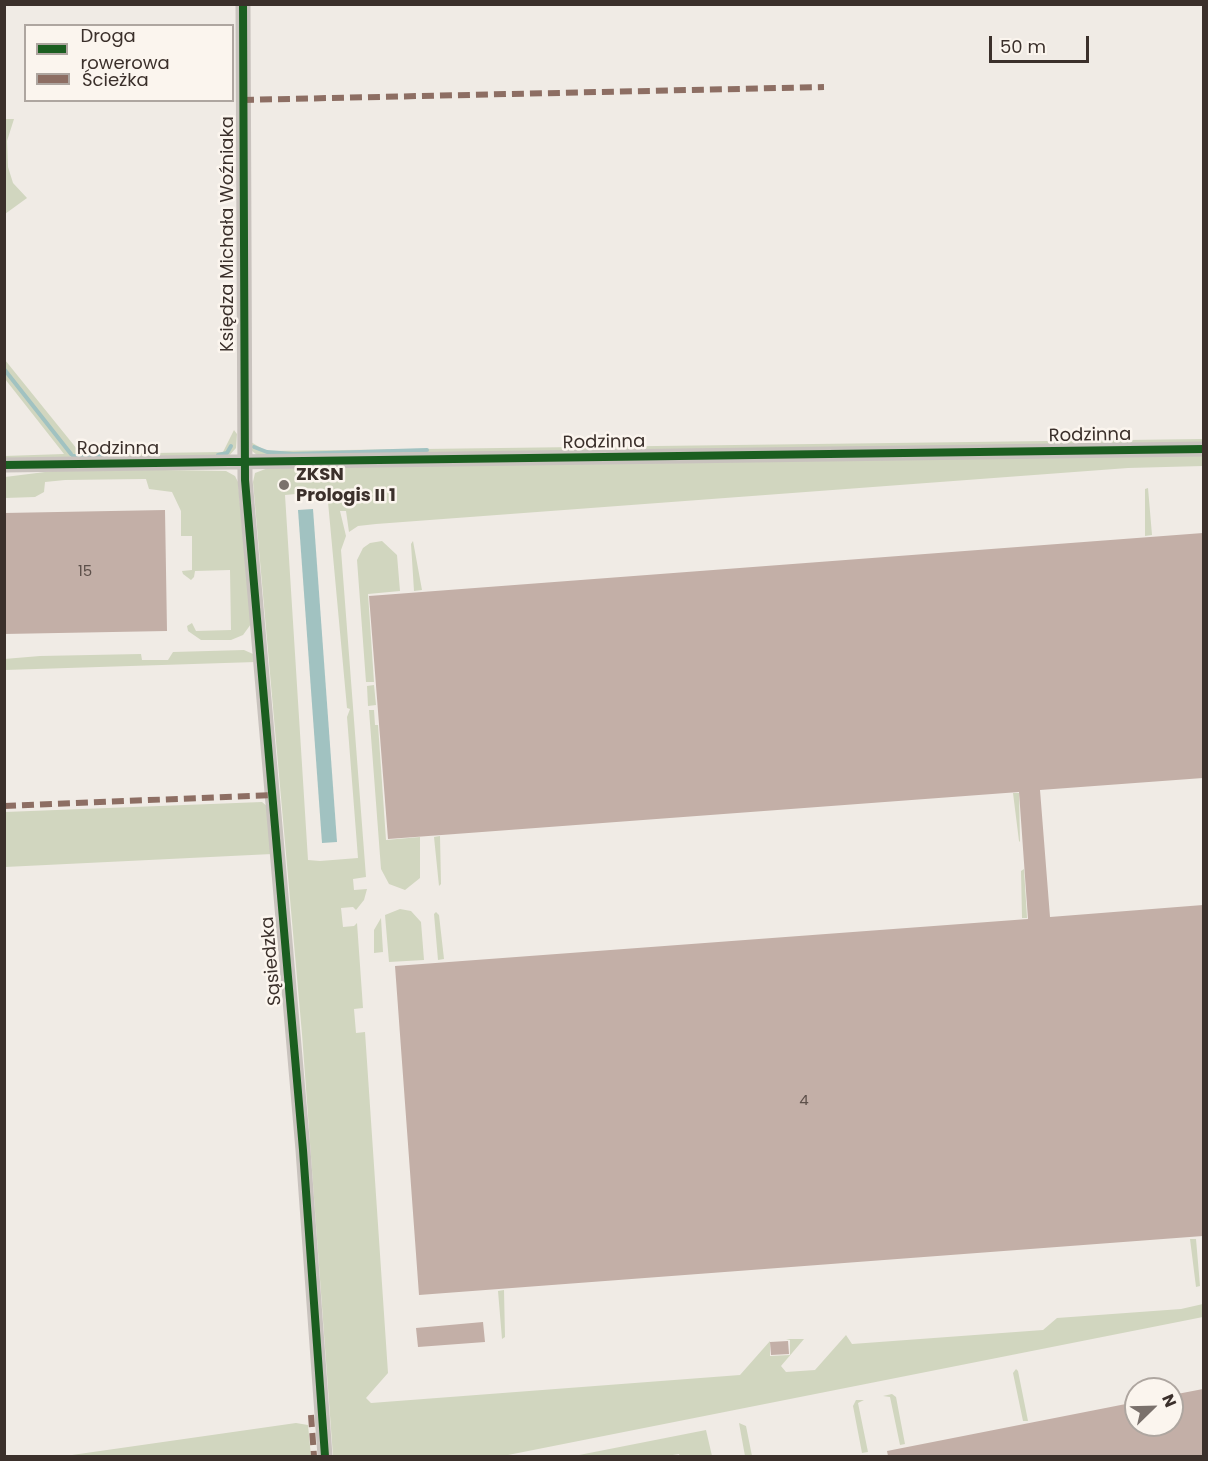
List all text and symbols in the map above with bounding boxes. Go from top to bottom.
text: Droga rowerowa [80,23,170,75]
legend [24,24,234,102]
scale bar [992,24,1092,62]
text: 50 m [1000,34,1046,59]
text: Ścieżka [82,67,149,92]
street label: Księdza Michała Woźniaka [217,116,239,352]
street label: Rodzinna [1049,424,1131,448]
street label: Rodzinna [563,431,645,455]
street label: Rodzinna [77,438,159,460]
place label: ZKSN Prologis II 1 [296,464,396,506]
marker: ZKSN Prologis II 1 [277,478,291,492]
house number: 15 [78,563,92,581]
street label: Sąsiedzka [257,915,287,1007]
house number: 4 [799,1092,809,1110]
north arrow [1124,1377,1184,1437]
text: N [1156,1391,1182,1411]

